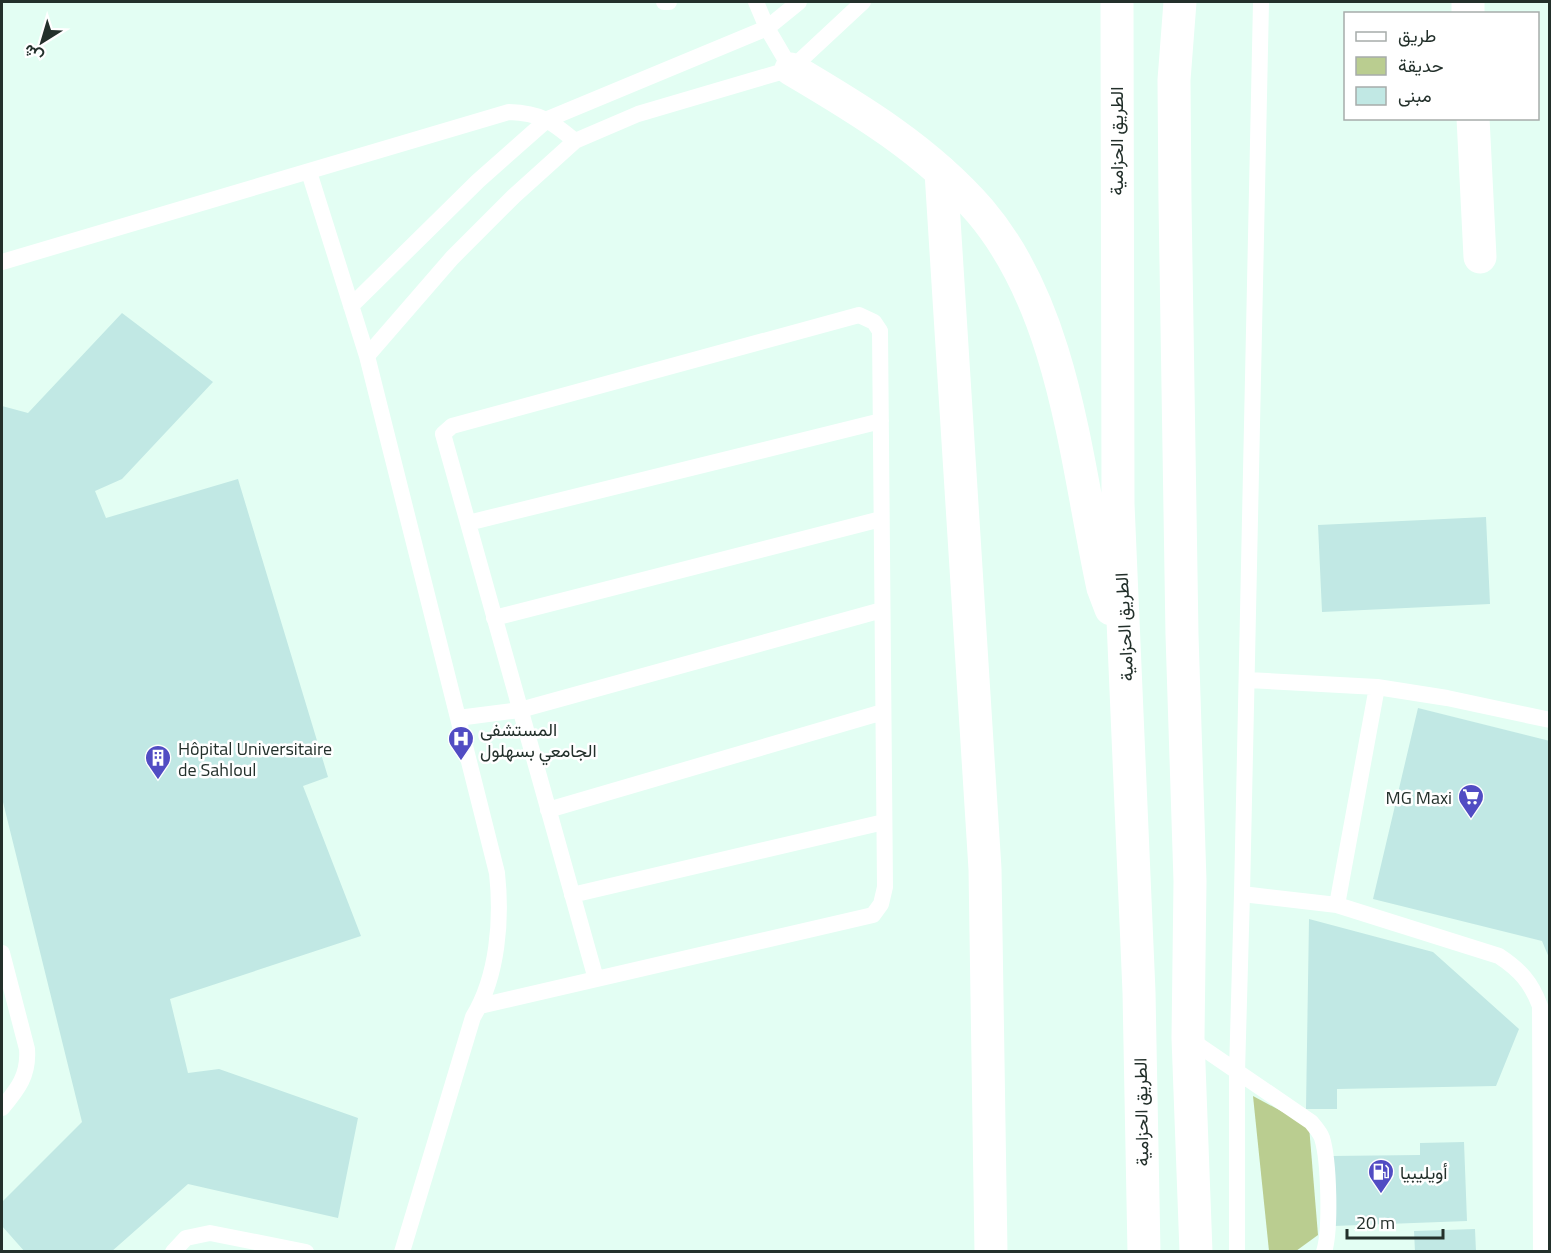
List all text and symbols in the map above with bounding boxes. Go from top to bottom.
north arrow [12,12,72,72]
legend [1344,12,1539,120]
text: طريق [1398,22,1436,49]
text: ش [18,39,48,69]
text: حديقة [1398,52,1444,79]
text: مبنى [1398,82,1432,109]
street label: الطريق الحزامية [1103,87,1130,195]
street label: الطريق الحزامية [1108,572,1140,682]
place label: المستشفى الجامعي بسهلول [480,716,597,766]
hospital icon: المستشفى الجامعي بسهلول [446,724,476,762]
place label: Hôpital Universitaire de Sahloul [178,735,332,783]
building icon: Hôpital Universitaire de Sahloul [143,743,173,781]
supermarket icon: MG Maxi [1456,782,1486,820]
place label: MG Maxi [1386,784,1452,811]
street label: الطريق الحزامية [1127,1057,1155,1167]
fuel station icon: أويليبيا [1366,1157,1396,1195]
place label: أويليبيا [1400,1159,1448,1186]
scale bar [1347,1202,1443,1240]
text: 20 m [1356,1209,1395,1236]

